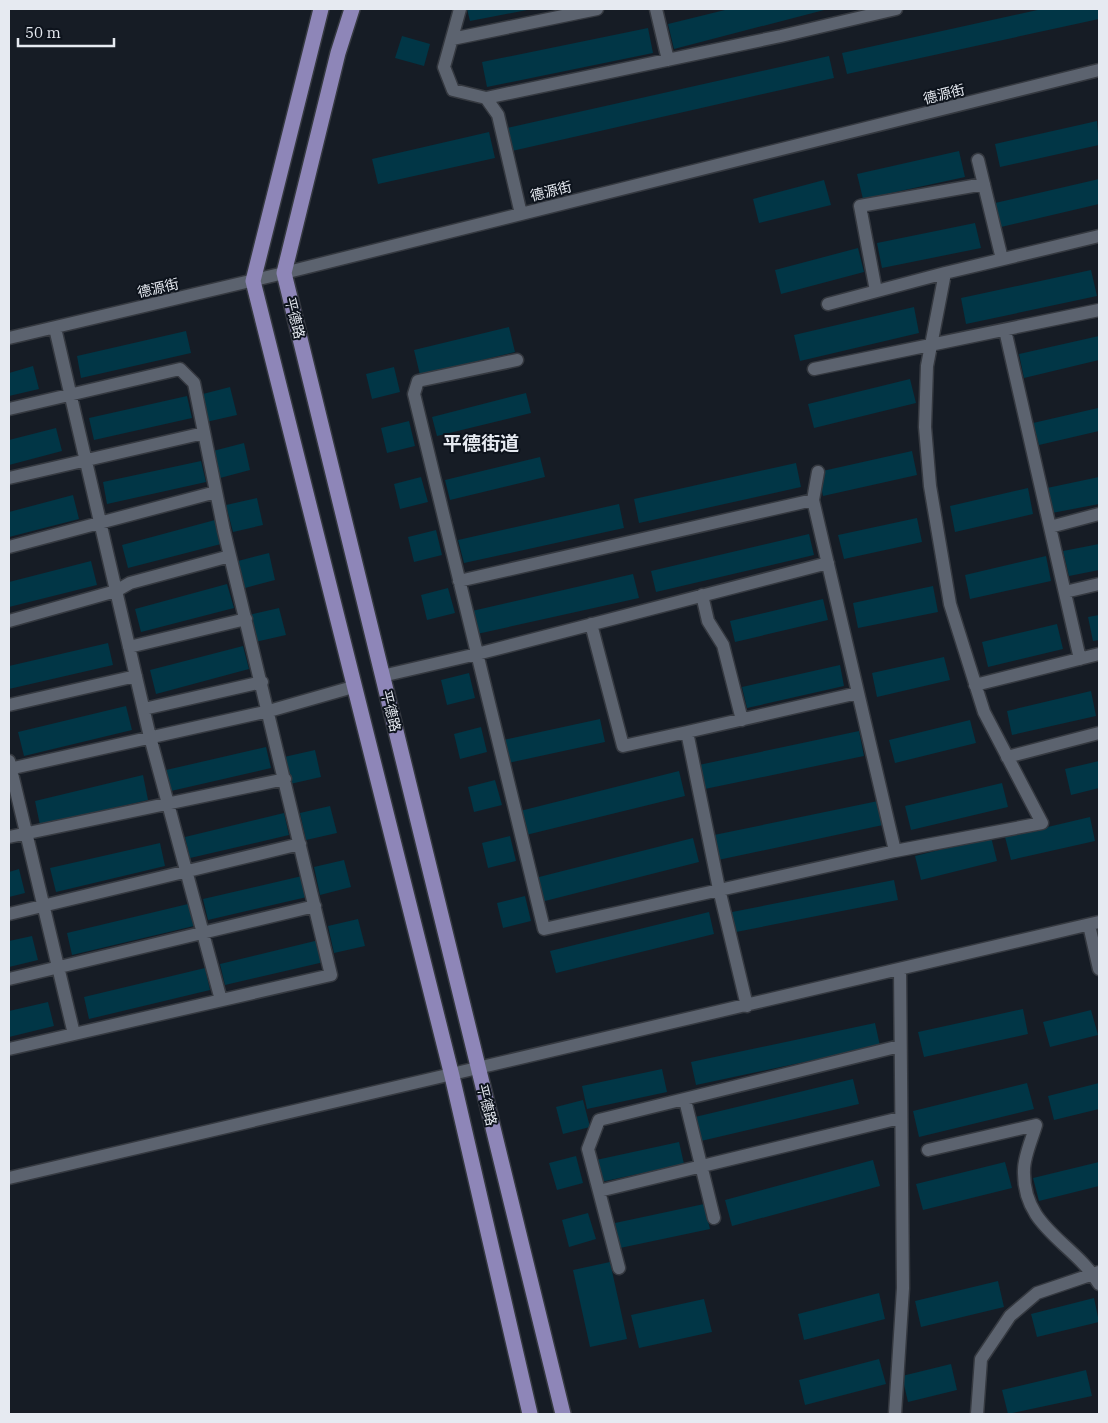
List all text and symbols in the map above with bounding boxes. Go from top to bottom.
scale bar [18,15,114,47]
text: 50 m [25,23,61,42]
street label: 德源街 [921,80,967,108]
street label: 德源街 [528,177,574,205]
street label: 德源街 [136,275,180,301]
street label: 平德路 [281,295,309,341]
district label: 平德街道 [443,431,519,455]
street label: 平德路 [377,688,405,734]
street label: 平德路 [473,1082,501,1128]

